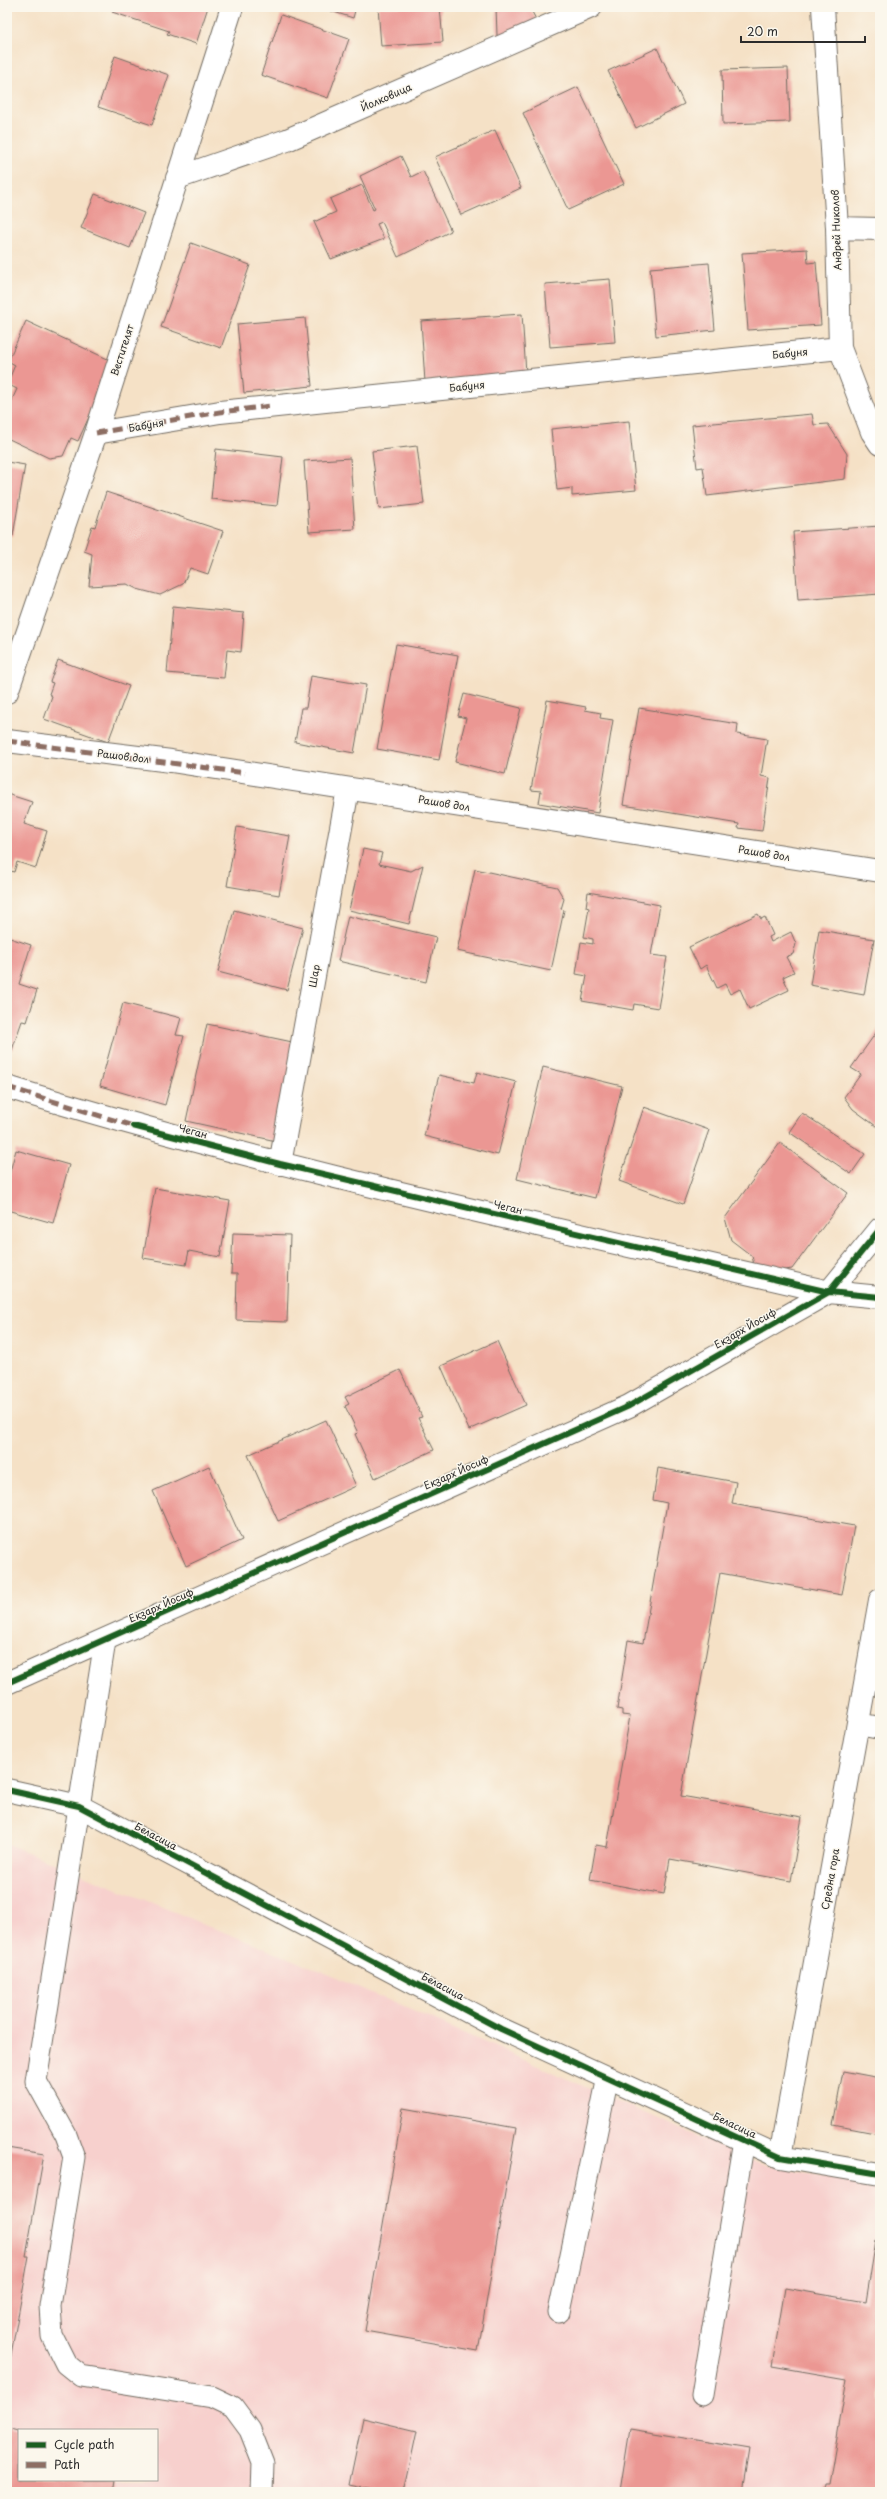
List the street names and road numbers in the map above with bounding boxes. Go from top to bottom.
street label: Йолковица [358,78,414,114]
street label: Андрей Николов [827,189,844,271]
street label: Вестителят [106,322,137,378]
street label: Бабуня [771,343,808,362]
street label: Бабуня [448,376,485,395]
street label: Бабуня [127,414,165,435]
street label: Рашов дол [96,745,150,766]
street label: Рашов дол [417,791,471,814]
street label: Рашов дол [737,841,791,864]
street label: Шар [304,963,323,989]
street label: Чеган [177,1119,209,1142]
street label: Чеган [492,1196,524,1217]
street label: Екзарх Йосиф [711,1304,779,1351]
street label: Екзарх Йосиф [421,1451,491,1493]
street label: Екзарх Йосиф [126,1584,196,1626]
street label: Беласица [132,1818,181,1853]
street label: Средна гора [817,1846,842,1911]
street label: Беласица [419,1968,468,2003]
street label: Беласица [711,2108,760,2141]

